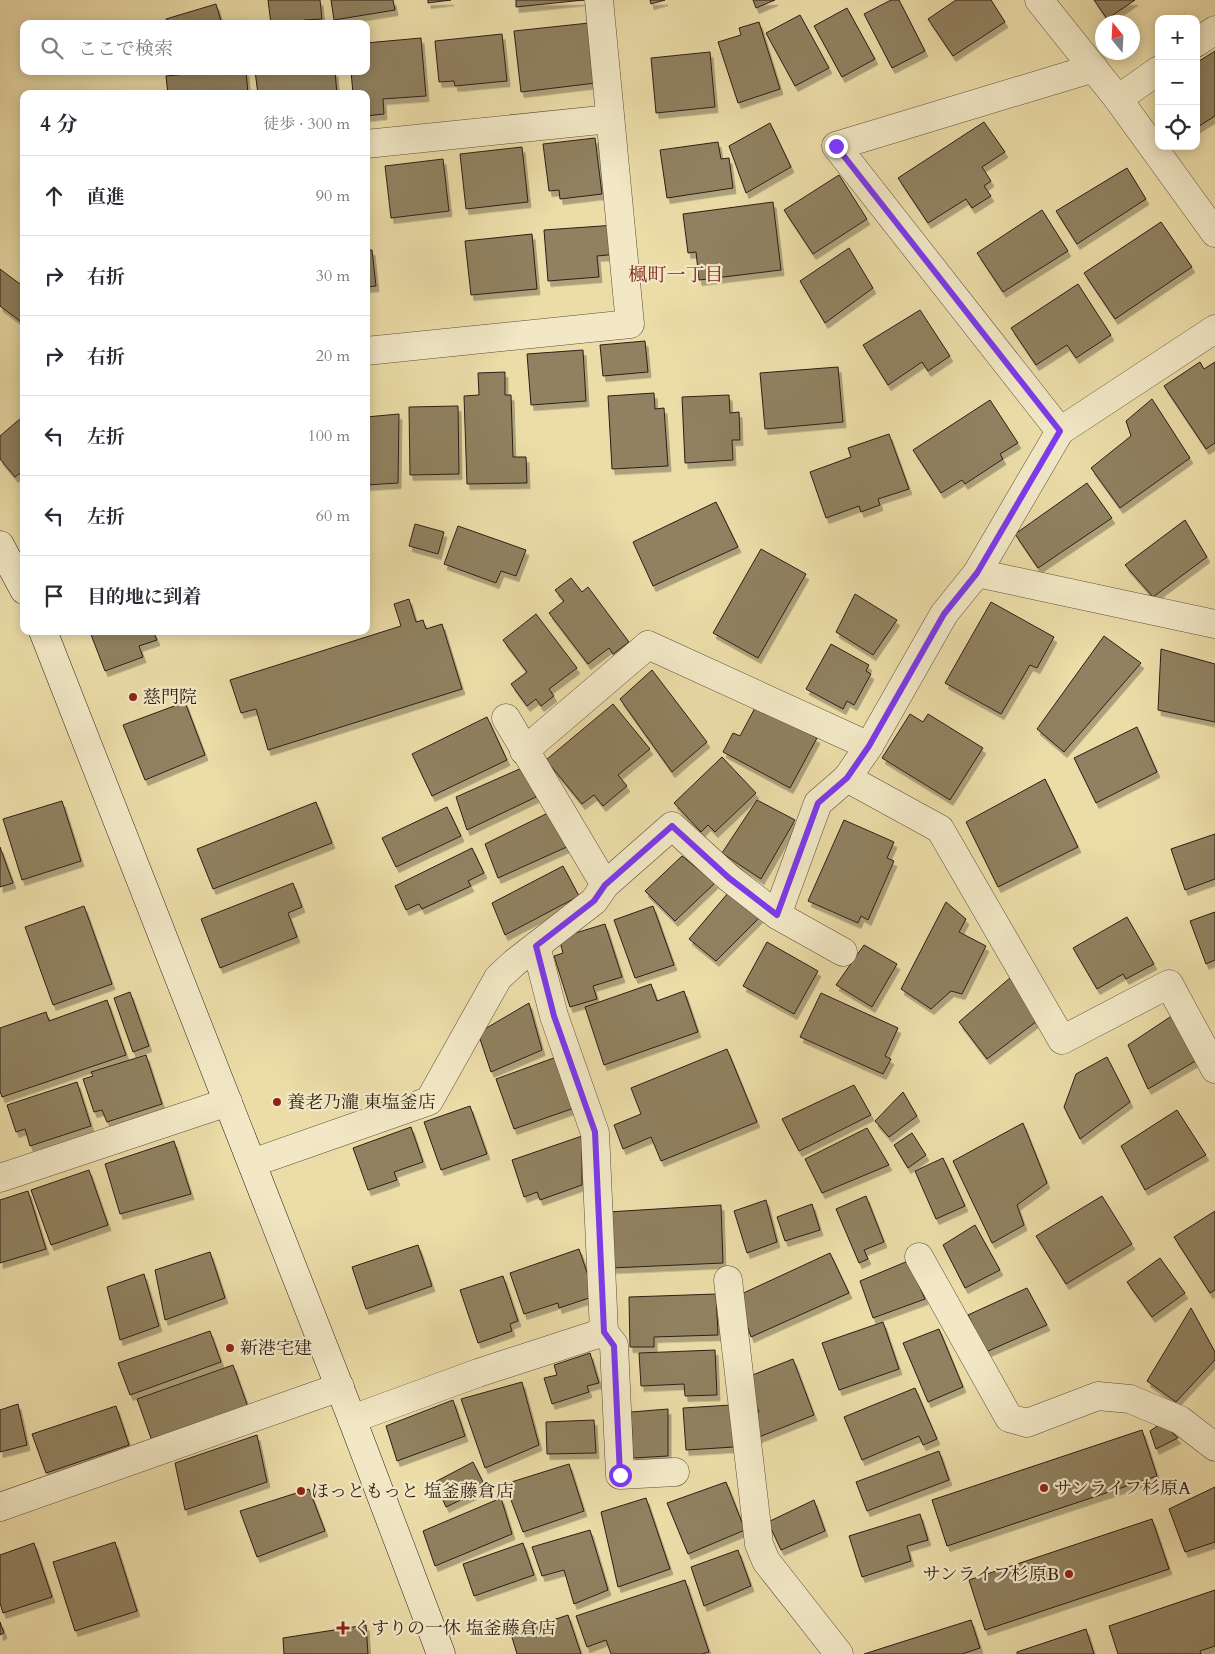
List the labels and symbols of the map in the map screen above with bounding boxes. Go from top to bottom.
north arrow [1095,15,1140,60]
route end [825,135,848,158]
district label: 楓町一丁目 [628,262,724,288]
place label: 慈門院 [143,685,197,710]
marker: 慈門院 [127,691,139,703]
place label: 養老乃瀧 東塩釜店 [287,1090,436,1115]
marker: 養老乃瀧 東塩釜店 [271,1096,283,1108]
place label: 新港宅建 [240,1336,312,1361]
marker: 新港宅建 [224,1342,236,1354]
route start [609,1464,632,1487]
place label: サンライフ杉原A [1054,1476,1191,1501]
place label: ほっともっと 塩釜藤倉店 [311,1479,514,1504]
marker: サンライフ杉原A [1038,1482,1050,1494]
marker: ほっともっと 塩釜藤倉店 [295,1485,307,1497]
place label: サンライフ杉原B [923,1562,1059,1587]
marker: サンライフ杉原B [1063,1568,1075,1580]
place label: くすりの一休 塩釜藤倉店 [353,1616,556,1641]
marker: くすりの一休 塩釜藤倉店 [337,1622,349,1634]

